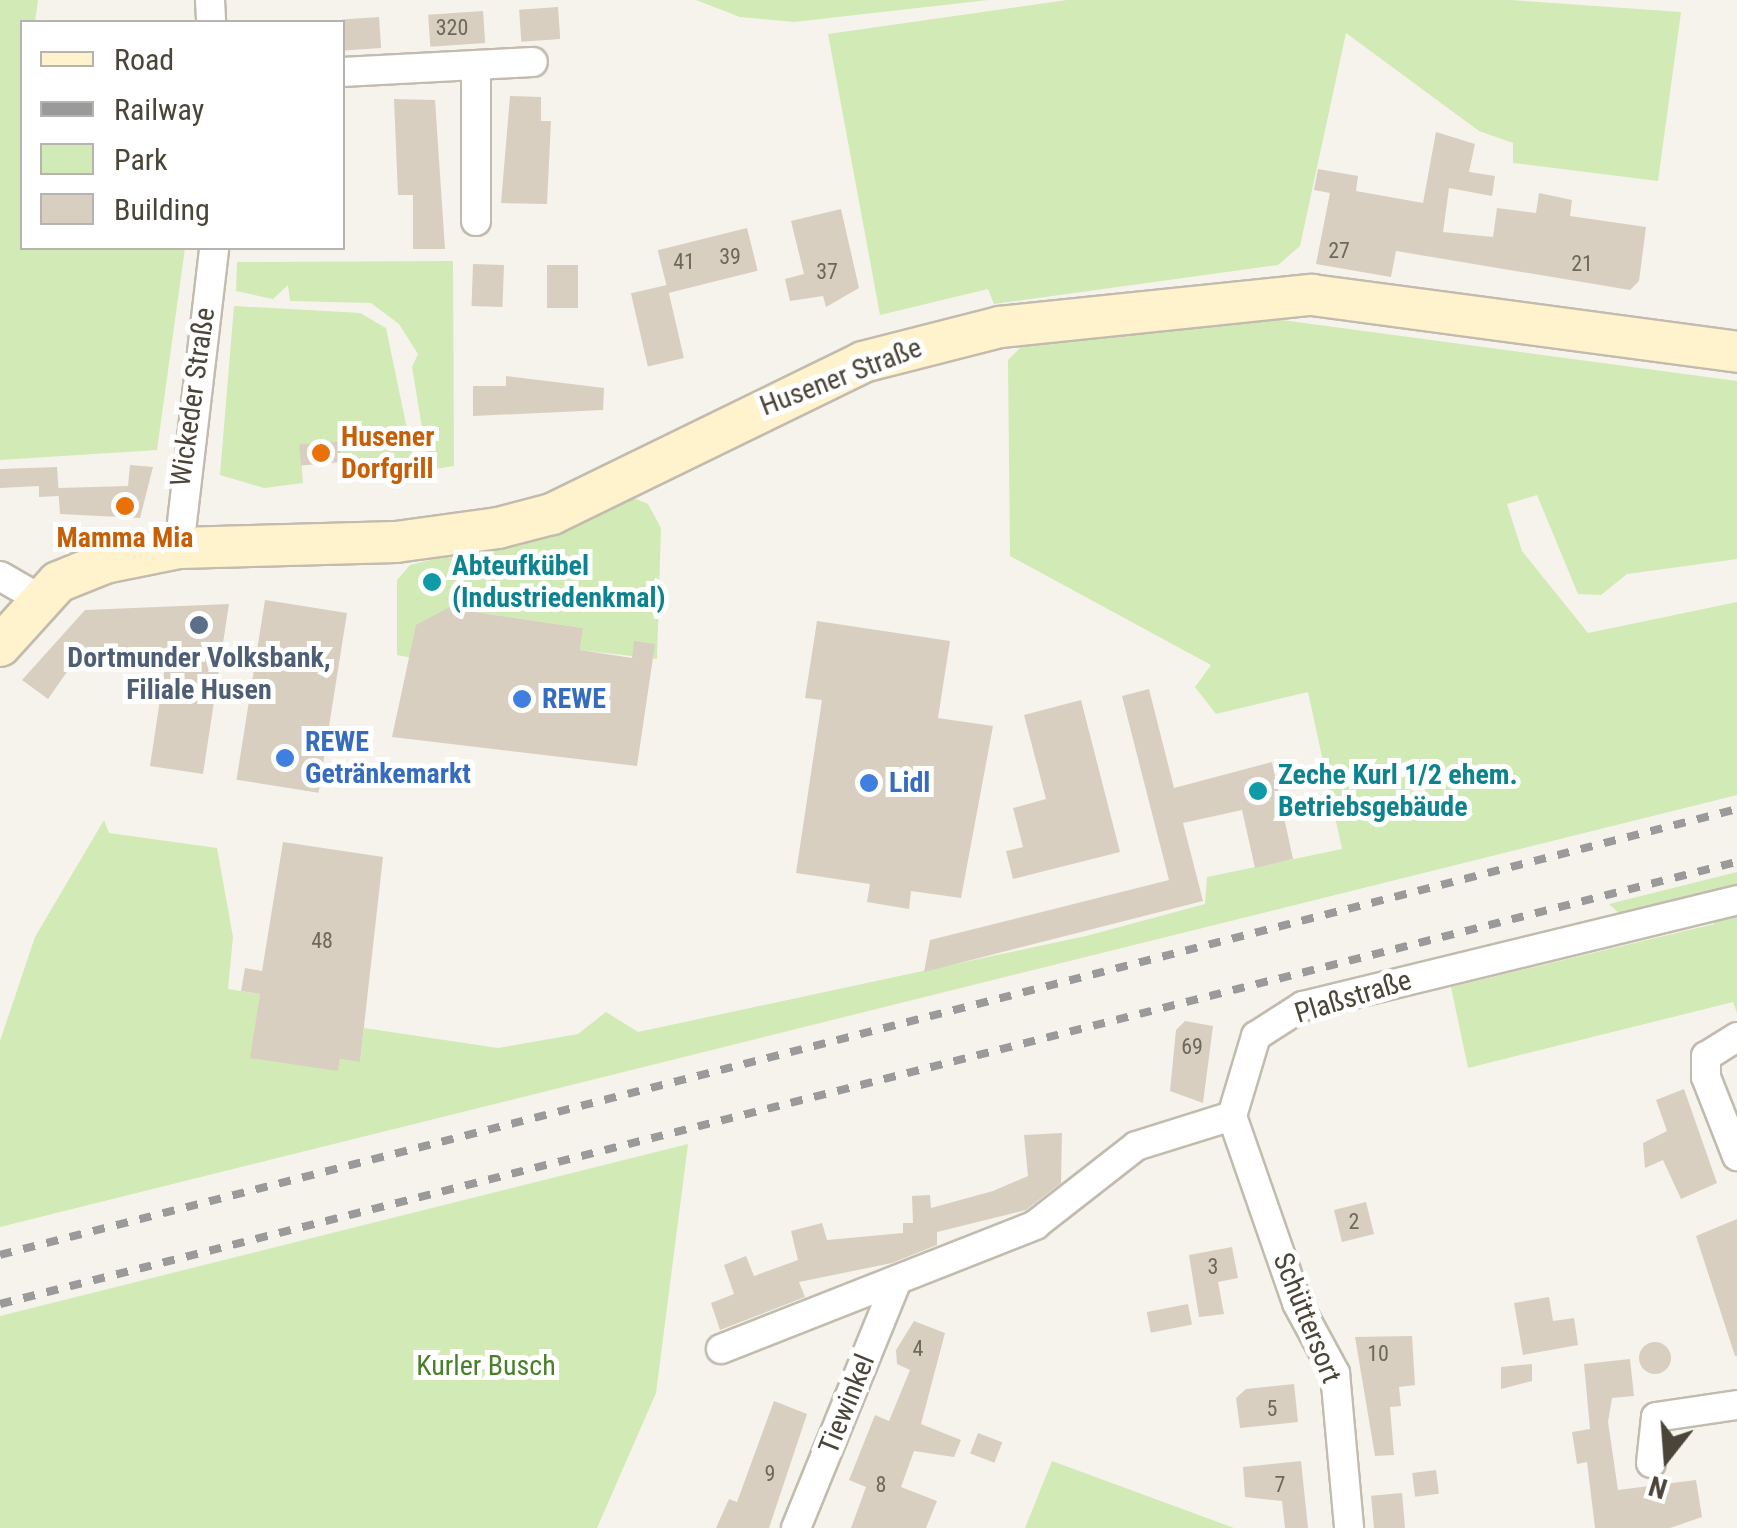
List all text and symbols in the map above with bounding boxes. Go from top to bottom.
house number: 320 [436,15,468,41]
legend [20,20,345,250]
text: Road [114,42,174,77]
text: Railway [114,92,204,127]
text: Park [114,142,168,177]
text: Building [114,192,210,227]
house number: 27 [1328,238,1350,264]
house number: 39 [719,244,741,270]
house number: 41 [673,249,695,275]
house number: 21 [1571,251,1593,277]
house number: 37 [816,259,838,285]
street label: Wickeder Straße [164,306,222,488]
street label: Husener Straße [755,331,927,423]
place label: Husener Dorfgrill [341,420,435,486]
marker: Husener Dorfgrill [310,442,332,464]
marker: Mamma Mia [114,495,136,517]
place label: Mamma Mia [56,521,194,555]
place label: Abteufkübel (Industriedenkmal) [452,549,666,615]
marker: Abteufkübel (Industriedenkmal) [421,571,443,593]
marker: Dortmunder Volksbank, Filiale Husen [188,614,210,636]
place label: Dortmunder Volksbank, Filiale Husen [67,641,331,707]
place label: REWE [542,682,606,716]
marker: REWE [511,688,533,710]
place label: REWE Getränkemarkt [305,725,471,791]
marker: REWE Getränkemarkt [274,747,296,769]
place label: Zeche Kurl 1/2 ehem. Betriebsgebäude [1278,758,1518,824]
place label: Lidl [889,766,930,800]
marker: Lidl [858,772,880,794]
marker: Zeche Kurl 1/2 ehem. Betriebsgebäude [1247,780,1269,802]
house number: 48 [311,928,333,954]
street label: Plaßstraße [1291,963,1415,1031]
house number: 69 [1181,1034,1203,1060]
house number: 2 [1349,1209,1359,1235]
street label: Schüttersort [1266,1248,1348,1388]
house number: 3 [1208,1254,1218,1280]
house number: 4 [913,1336,923,1362]
house number: 10 [1367,1341,1389,1367]
park label: Kurler Busch [416,1349,556,1383]
street label: Tiewinkel [812,1349,882,1459]
house number: 5 [1267,1396,1277,1422]
north arrow [1617,1408,1717,1508]
house number: 9 [765,1461,775,1487]
text: N [1645,1469,1671,1505]
house number: 8 [876,1472,886,1498]
house number: 7 [1275,1472,1285,1498]

